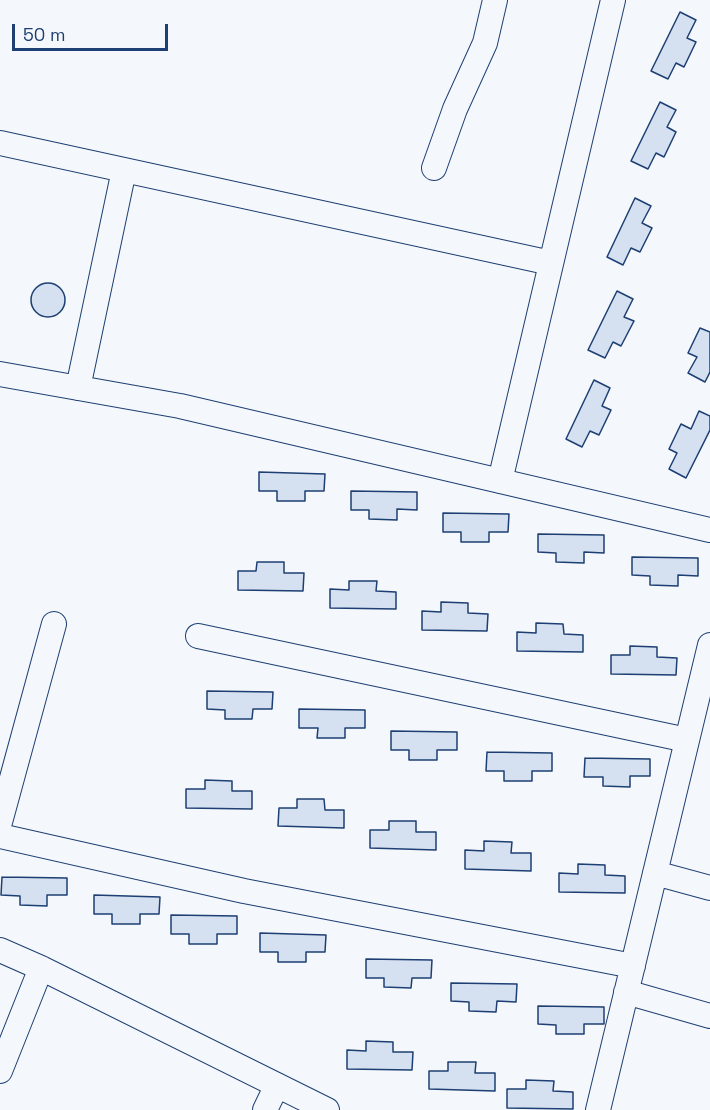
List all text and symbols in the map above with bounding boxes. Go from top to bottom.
scale bar [15,12,171,50]
text: 50 m [23,23,65,46]

